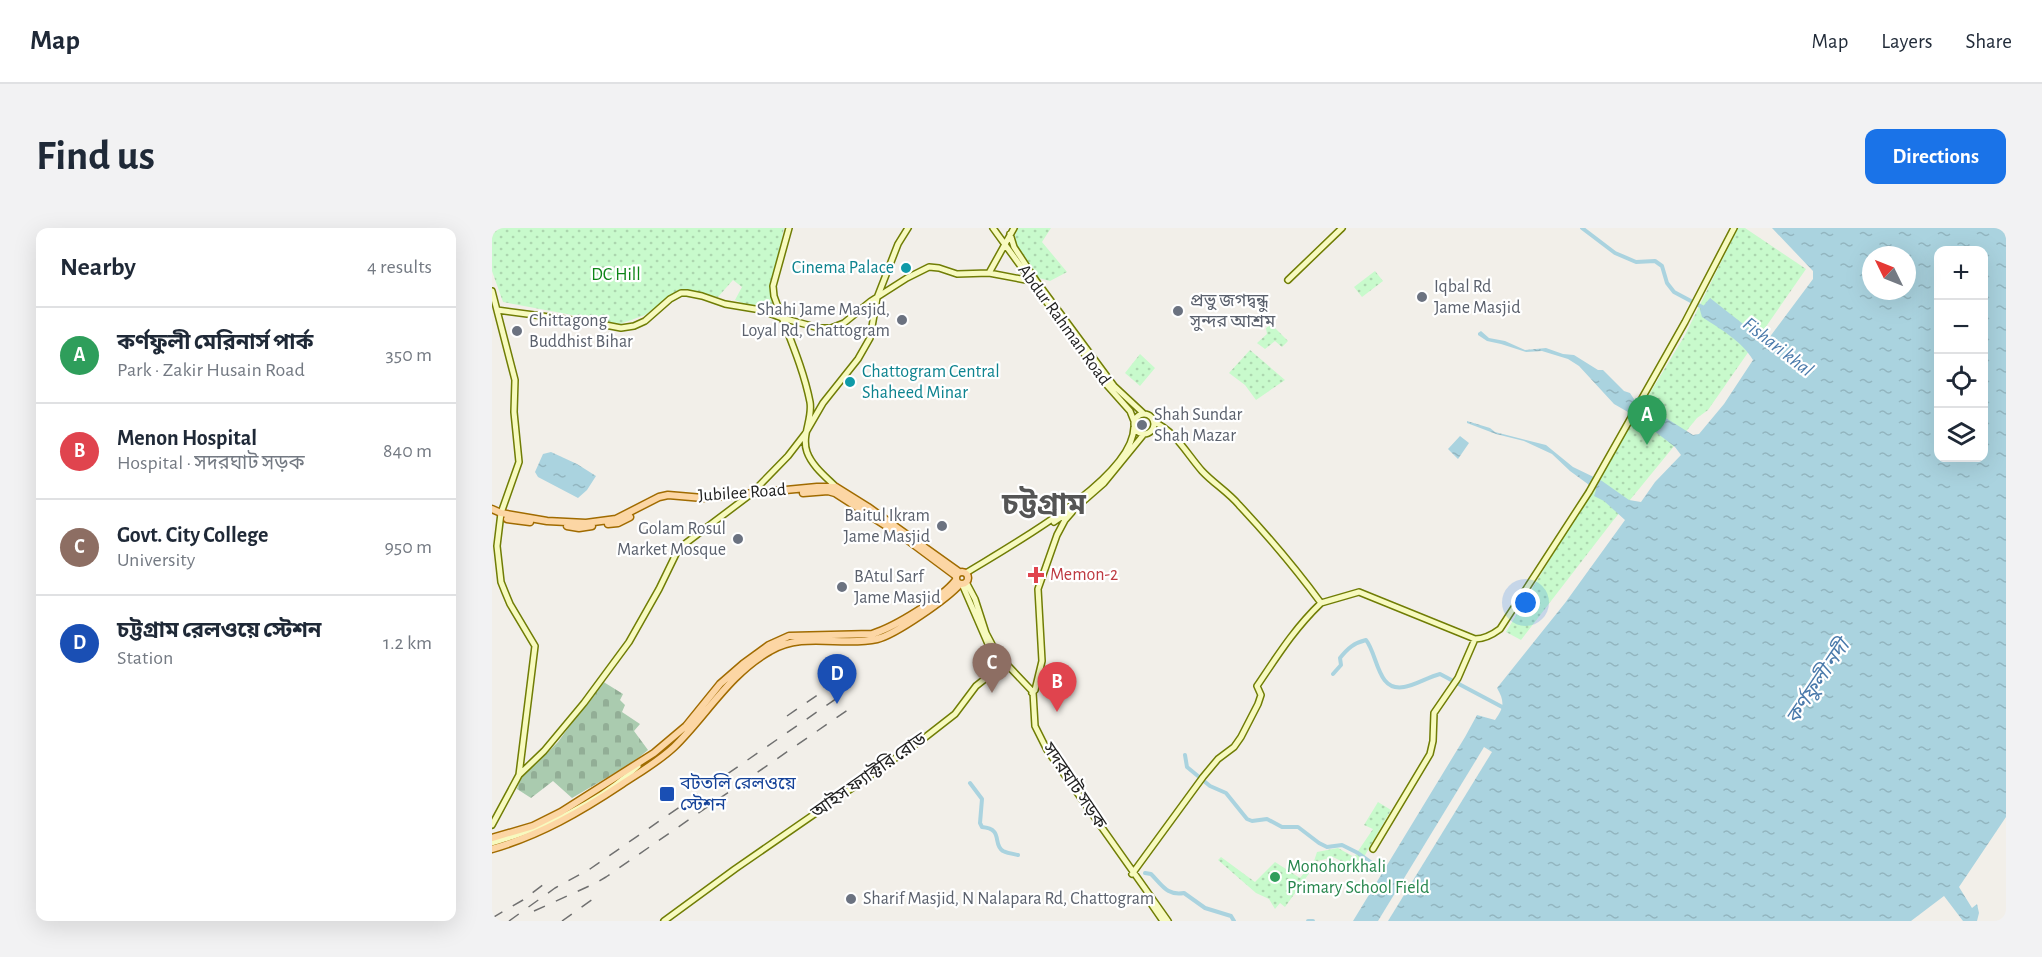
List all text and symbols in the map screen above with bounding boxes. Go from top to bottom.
text: Map [30,27,80,55]
text: Map [1812,31,1848,52]
text: Layers [1881,31,1932,52]
text: Share [1965,31,2012,52]
button: Directions [1865,129,2006,184]
text: Find us [36,135,155,177]
north arrow [1862,246,1916,300]
map controls [1934,246,1988,462]
button: + [1934,246,1988,300]
text: Nearby [60,254,136,280]
text: 4 results [367,257,432,277]
place label: Cinema Palace [792,259,894,277]
marker: Cinema Palace [899,261,913,275]
street label: Abdur Rahman Road [1014,261,1114,389]
park label: DC Hill [591,266,641,284]
place label: Iqbal Rd Jame Masjid [1434,278,1520,317]
marker: Iqbal Rd Jame Masjid [1415,290,1429,304]
place label: প্রভু জগদ্বন্ধু সুন্দর আশ্রম [1189,292,1276,332]
button: − [1934,300,1988,354]
place label: Shahi Jame Masjid, Loyal Rd, Chattogram [741,301,890,340]
marker: প্রভু জগদ্বন্ধু সুন্দর আশ্রম [1171,304,1185,318]
place label: Chittagong Buddhist Bihar [529,312,633,351]
marker: Shahi Jame Masjid, Loyal Rd, Chattogram [895,313,909,327]
water label: Fishari khal [1739,313,1817,381]
marker: Chittagong Buddhist Bihar [510,324,524,338]
text: কর্ণফুলী মেরিনার্স পার্ক [117,331,313,353]
text: A [74,345,86,365]
text: 350 m [386,345,432,365]
button: locate [1934,354,1988,408]
text: Park · Zakir Husain Road [117,360,305,380]
place label: Chattogram Central Shaheed Minar [862,363,1000,402]
marker: Chattogram Central Shaheed Minar [843,375,857,389]
pin: A [1628,396,1666,445]
place label: Shah Sundar Shah Mazar [1154,406,1243,445]
button: layers [1934,408,1988,462]
marker: Shah Sundar Shah Mazar [1135,418,1149,432]
text: Menon Hospital [117,427,257,449]
text: B [74,441,85,461]
text: 840 m [383,441,432,461]
text: Hospital · সদরঘাট সড়ক [117,453,305,473]
street label: Jubilee Road [697,481,787,505]
district label: চট্টগ্রাম [1001,486,1086,520]
place label: Baitul Ikram Jame Masjid [844,507,930,546]
marker: Baitul Ikram Jame Masjid [935,519,949,533]
place label: Golam Rosul Market Mosque [617,520,726,559]
text: Govt. City College [117,524,268,546]
marker: Golam Rosul Market Mosque [731,532,745,546]
text: C [74,537,85,557]
text: 950 m [384,537,432,557]
text: University [117,550,195,570]
marker: Memon-2 [1027,566,1045,584]
place label: Memon-2 [1050,566,1118,584]
place label: BAtul Sarf Jame Masjid [854,568,940,607]
marker: BAtul Sarf Jame Masjid [835,580,849,594]
your location [1511,588,1540,617]
text: চট্টগ্রাম রেলওয়ে স্টেশন [117,619,321,641]
water label: কর্ণফুলী নদী [1780,632,1856,728]
text: D [73,633,86,653]
text: 1.2 km [383,633,432,653]
pin: C [972,644,1012,693]
text: Station [117,648,173,668]
pin: D [818,654,856,704]
pin: B [1038,662,1076,712]
street label: আইস ফ্যাক্টরি রোড [806,728,930,823]
street label: সদরঘাট সড়ক [1038,738,1111,833]
place label: বটতলি রেলওয়ে স্টেশন [679,773,796,814]
marker: বটতলি রেলওয়ে স্টেশন [658,785,676,803]
place label: Monohorkhali Primary School Field [1287,858,1429,897]
marker: Monohorkhali Primary School Field [1268,870,1282,884]
place label: Sharif Masjid, N Nalapara Rd, Chattogram [863,890,1154,908]
marker: Sharif Masjid, N Nalapara Rd, Chattogram [844,892,858,906]

